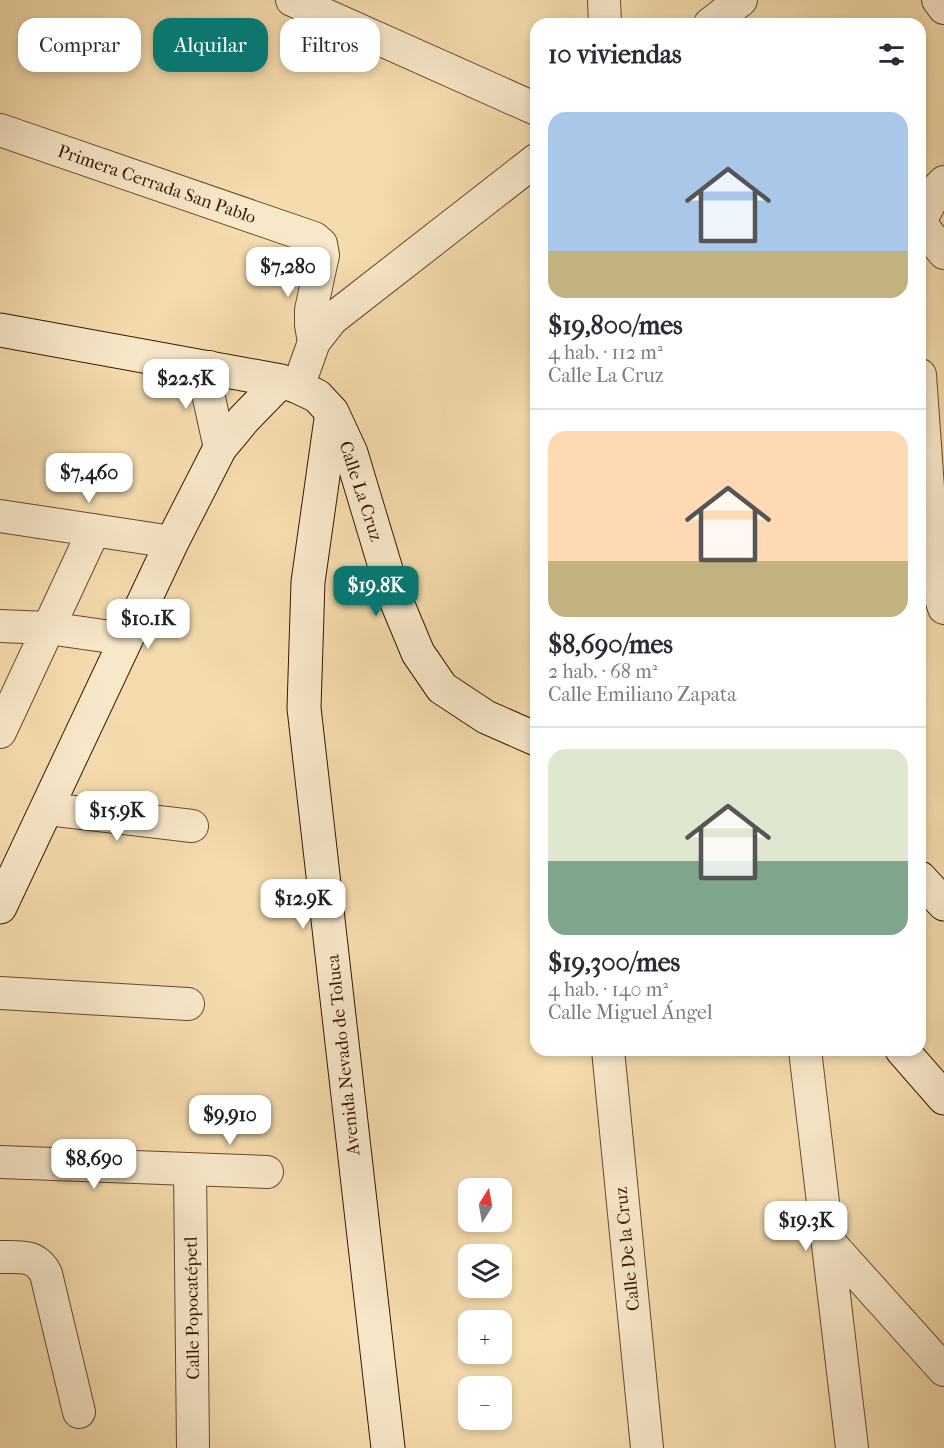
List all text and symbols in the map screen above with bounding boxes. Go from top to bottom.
chip: Comprar [18,18,141,72]
chip: Alquilar [153,18,268,72]
chip: Filtros [280,18,380,72]
icon: filters [875,38,908,71]
text: 10 viviendas [548,39,682,70]
street label: Primera Cerrada San Pablo [55,141,259,228]
icon: home [674,151,782,259]
pin: $7,280 [239,247,337,298]
text: $7,280 [260,255,316,278]
text: $19,800/mes [548,310,683,341]
text: 4 hab. · 112 m² [548,341,663,364]
pin: $22.5K [137,359,235,410]
text: Calle La Cruz [548,364,664,387]
text: $22.5K [157,367,215,390]
street label: Calle La Cruz [334,438,387,544]
pin: $7,460 [40,453,138,504]
text: $7,460 [60,461,118,484]
icon: home [674,470,782,578]
pin: $19.8K [327,566,425,617]
text: $19.8K [347,574,405,597]
pin: $10.1K [99,599,197,650]
text: $10.1K [121,607,175,630]
text: $8,690/mes [548,629,673,660]
text: 2 hab. · 68 m² [548,660,657,683]
text: Calle Emiliano Zapata [548,683,736,706]
icon: home [674,788,782,896]
pin: $15.9K [68,791,166,842]
text: $15.9K [89,799,145,822]
pin: $12.9K [254,879,352,930]
text: $12.9K [274,887,332,910]
text: $19,300/mes [548,947,680,978]
street label: Avenida Nevado de Toluca [322,953,365,1157]
text: 4 hab. · 140 m² [548,978,668,1001]
text: Calle Miguel Ángel [548,1001,712,1024]
pin: $9,910 [181,1095,279,1146]
text: $9,910 [203,1103,257,1126]
pin: $8,690 [45,1139,143,1190]
text: $8,690 [65,1147,123,1170]
north arrow [458,1178,512,1232]
map controls [458,1178,512,1430]
street label: Calle De la Cruz [611,1186,644,1312]
pin: $19.3K [757,1201,855,1252]
text: $19.3K [778,1209,834,1232]
street label: Calle Popocatépetl [181,1236,204,1380]
button: layers [458,1244,512,1298]
button: + [458,1310,512,1364]
button: − [458,1376,512,1430]

